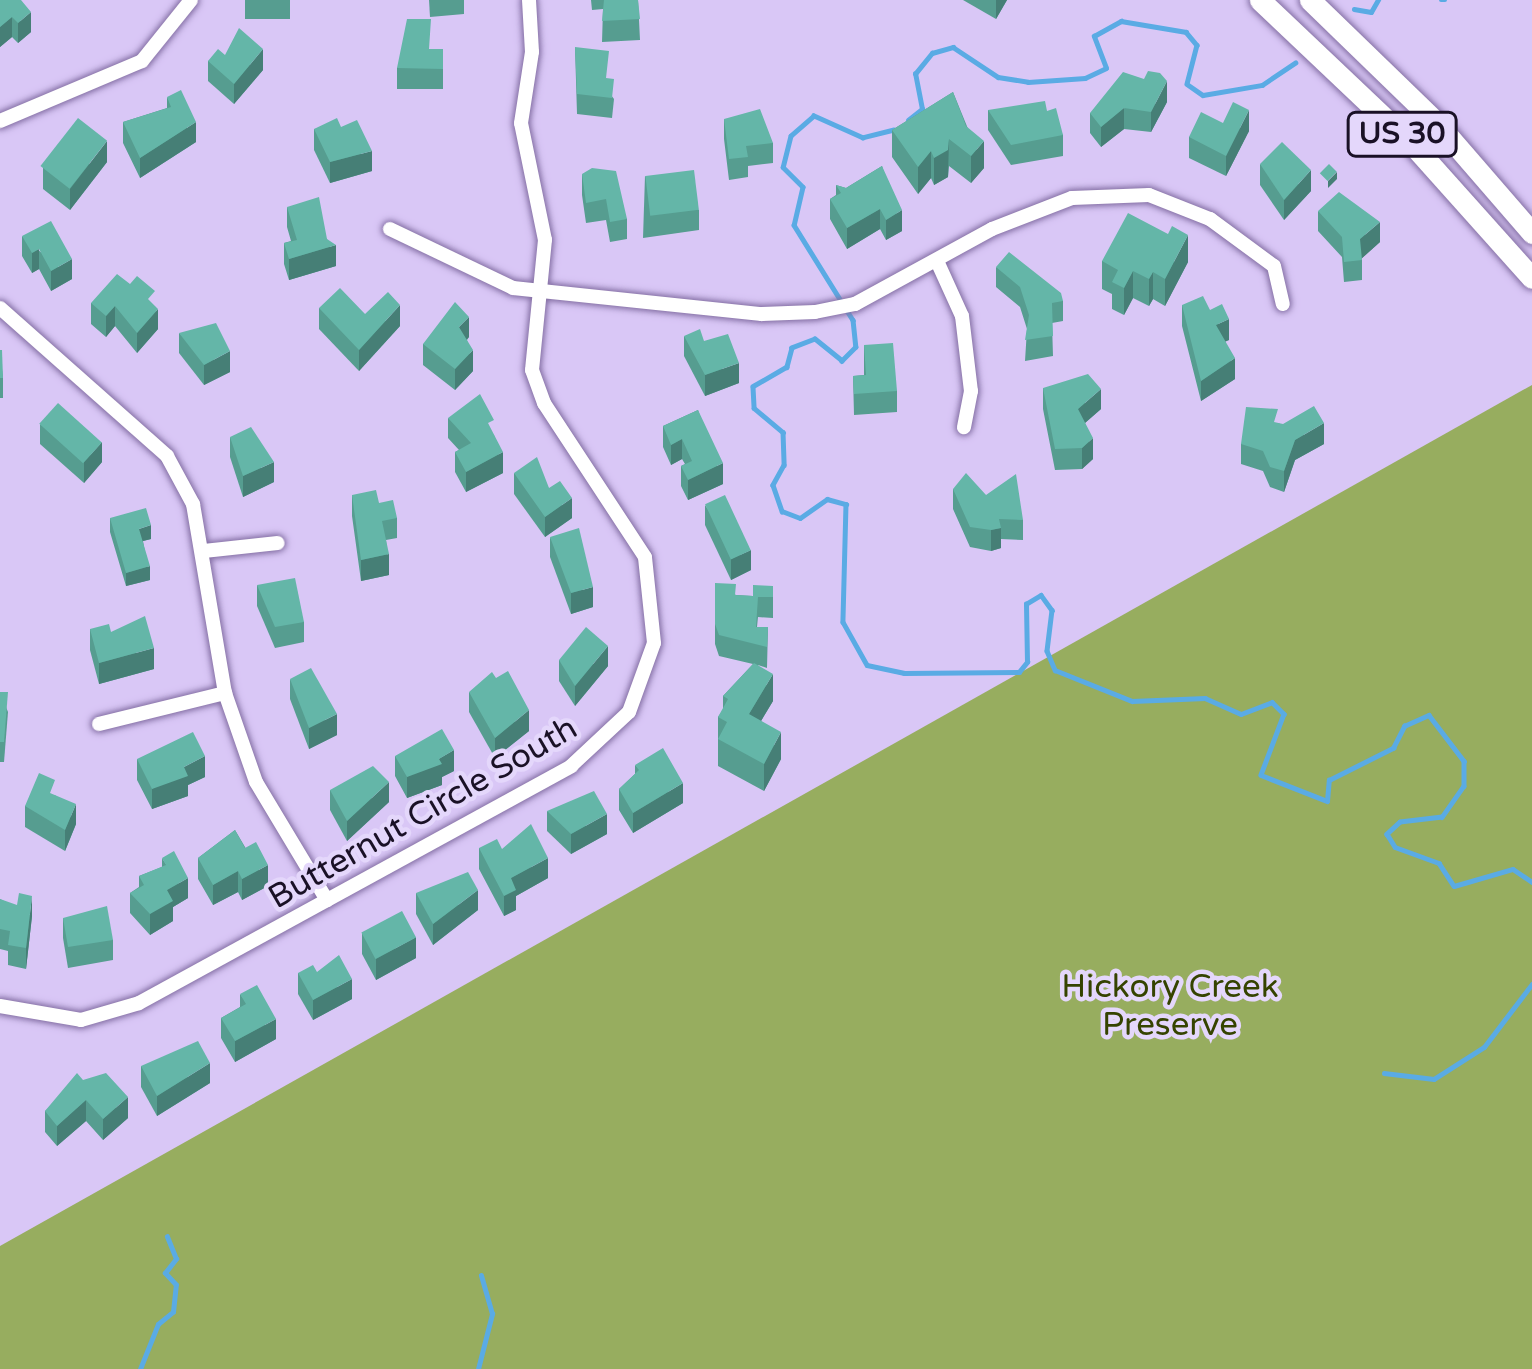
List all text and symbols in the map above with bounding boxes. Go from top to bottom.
road number: US 30 [1345,110,1459,158]
street label: Butternut Circle South [262,708,584,918]
park label: Hickory Creek Preserve [1061,967,1279,1045]

